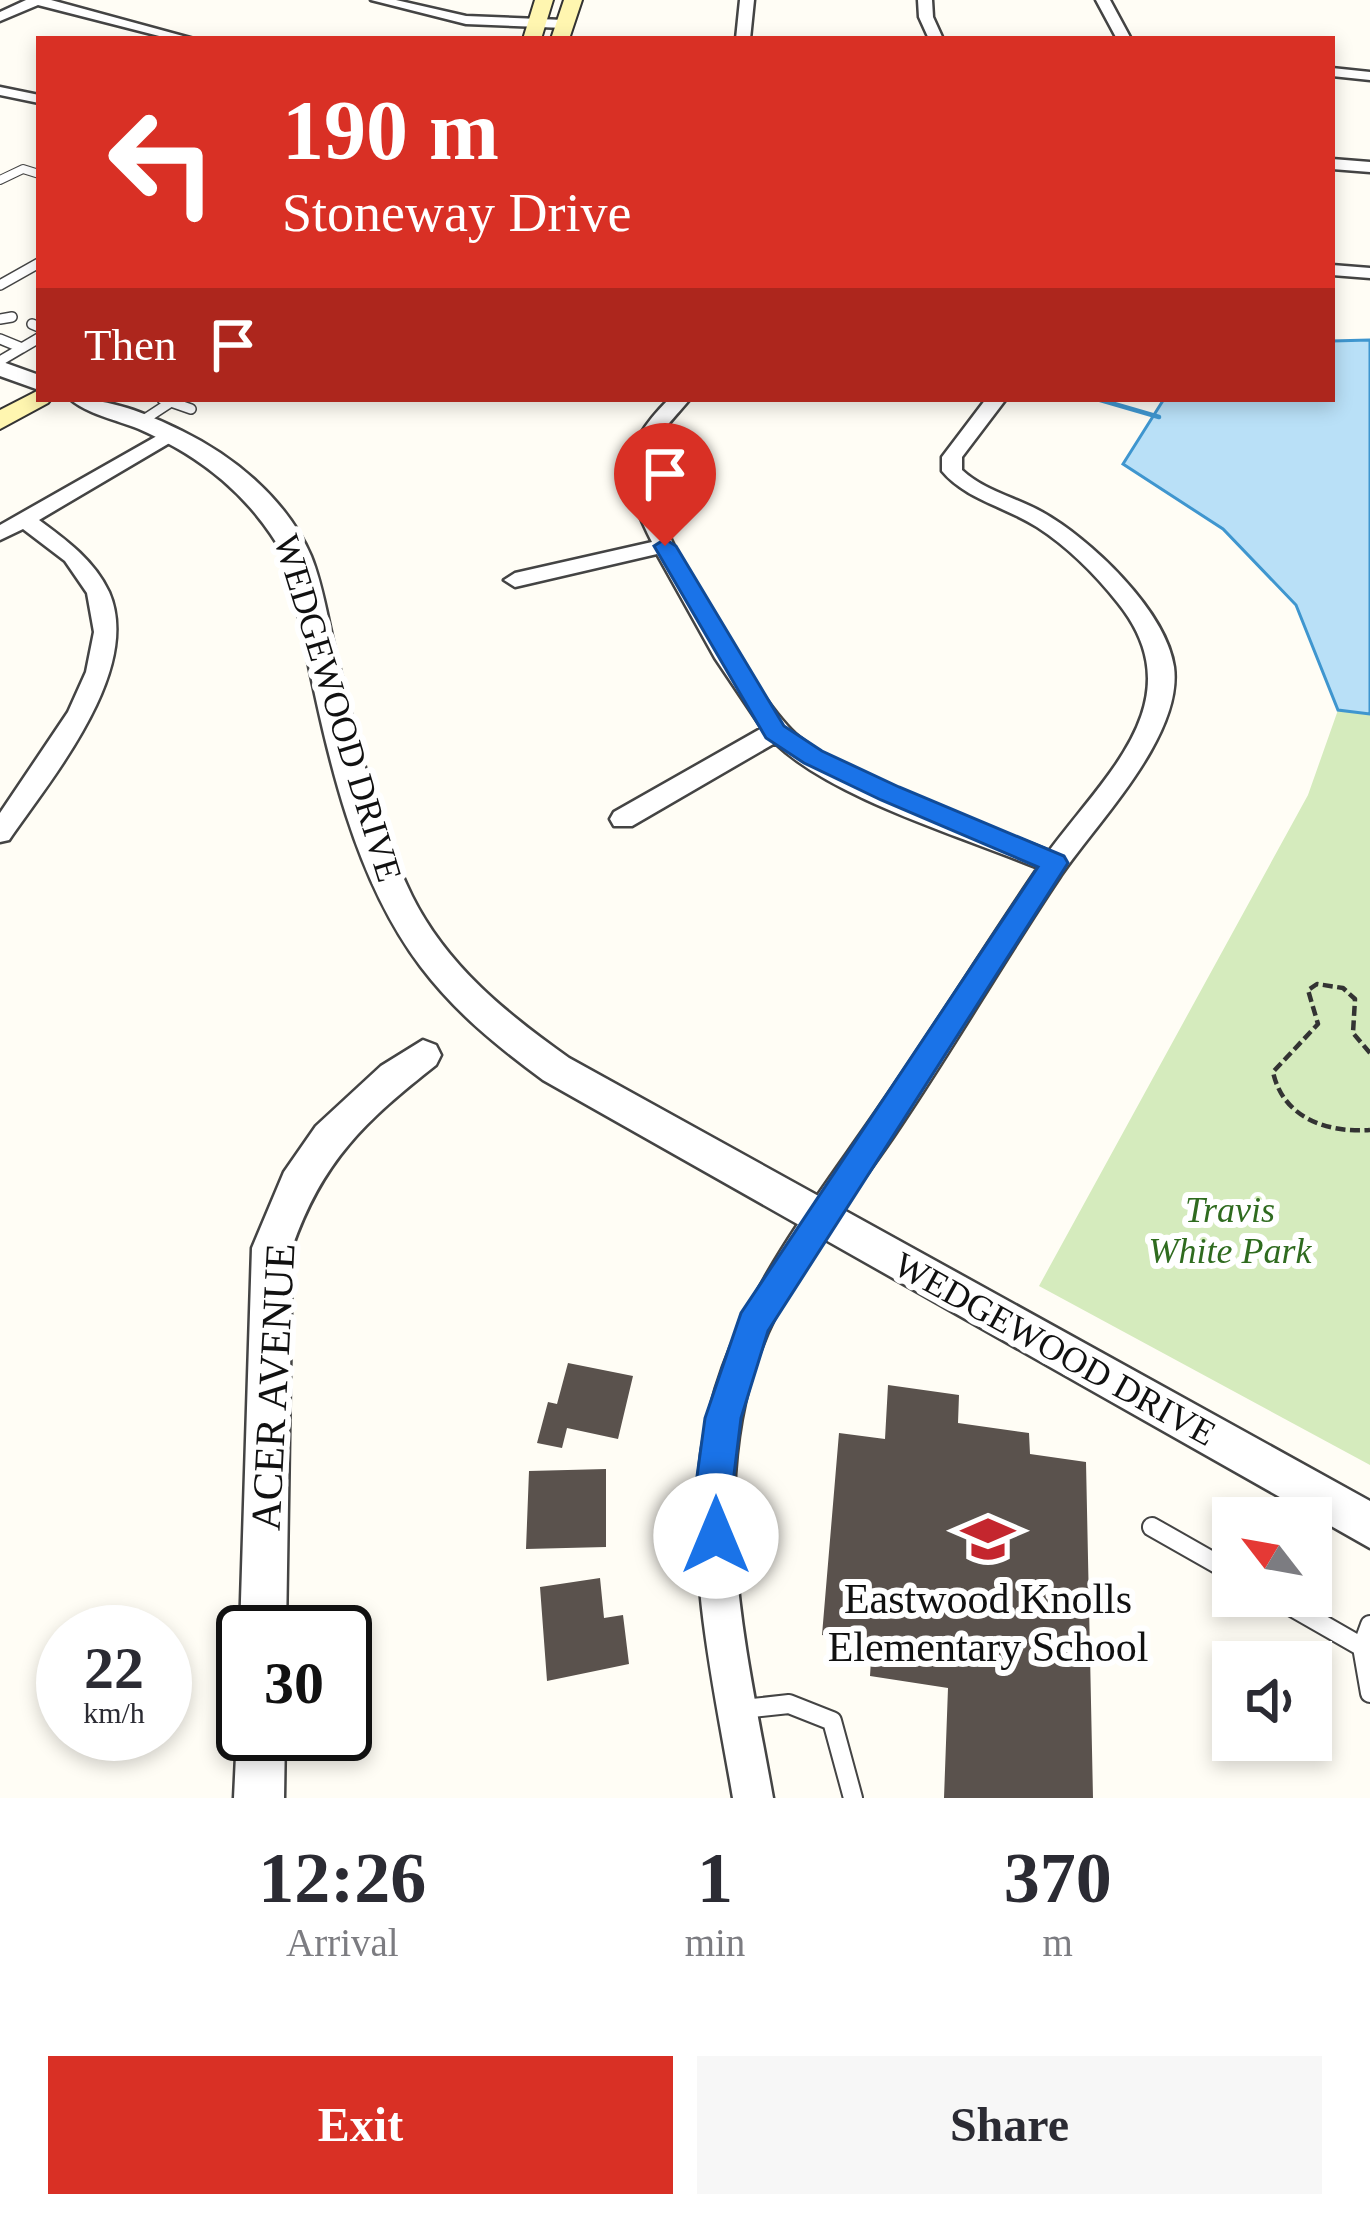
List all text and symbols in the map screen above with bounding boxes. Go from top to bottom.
icon: left [84,84,240,240]
text: 190 m [282,84,499,177]
text: Stoneway Drive [282,183,631,243]
icon: arrive [200,312,266,378]
text: Then [84,320,176,370]
pin [614,423,716,546]
icon: arrive [632,441,698,507]
street label: WEDGEWOOD DRIVE [266,530,410,886]
park label: Travis White Park [1149,1190,1312,1271]
street label: ACER AVENUE [243,1242,303,1532]
street label: WEDGEWOOD DRIVE [887,1244,1223,1454]
position arrow [653,1473,779,1599]
north arrow [1212,1497,1332,1617]
map controls [1212,1497,1332,1761]
school or university icon: Eastwood Knolls Elementary School [959,1510,1017,1568]
place label: Eastwood Knolls Elementary School [828,1576,1148,1670]
speed limit sign: 30 [216,1605,372,1761]
text: 22 [84,1635,144,1701]
button: sound [1212,1641,1332,1761]
text: km/h [83,1696,145,1729]
text: 12:26 [258,1838,426,1918]
text: 1 [697,1838,733,1918]
text: 370 [1004,1838,1112,1918]
text: Arrival [286,1921,399,1964]
text: min [685,1921,745,1964]
text: m [1042,1921,1073,1964]
button: Exit [48,2056,673,2194]
button: Share [697,2056,1322,2194]

